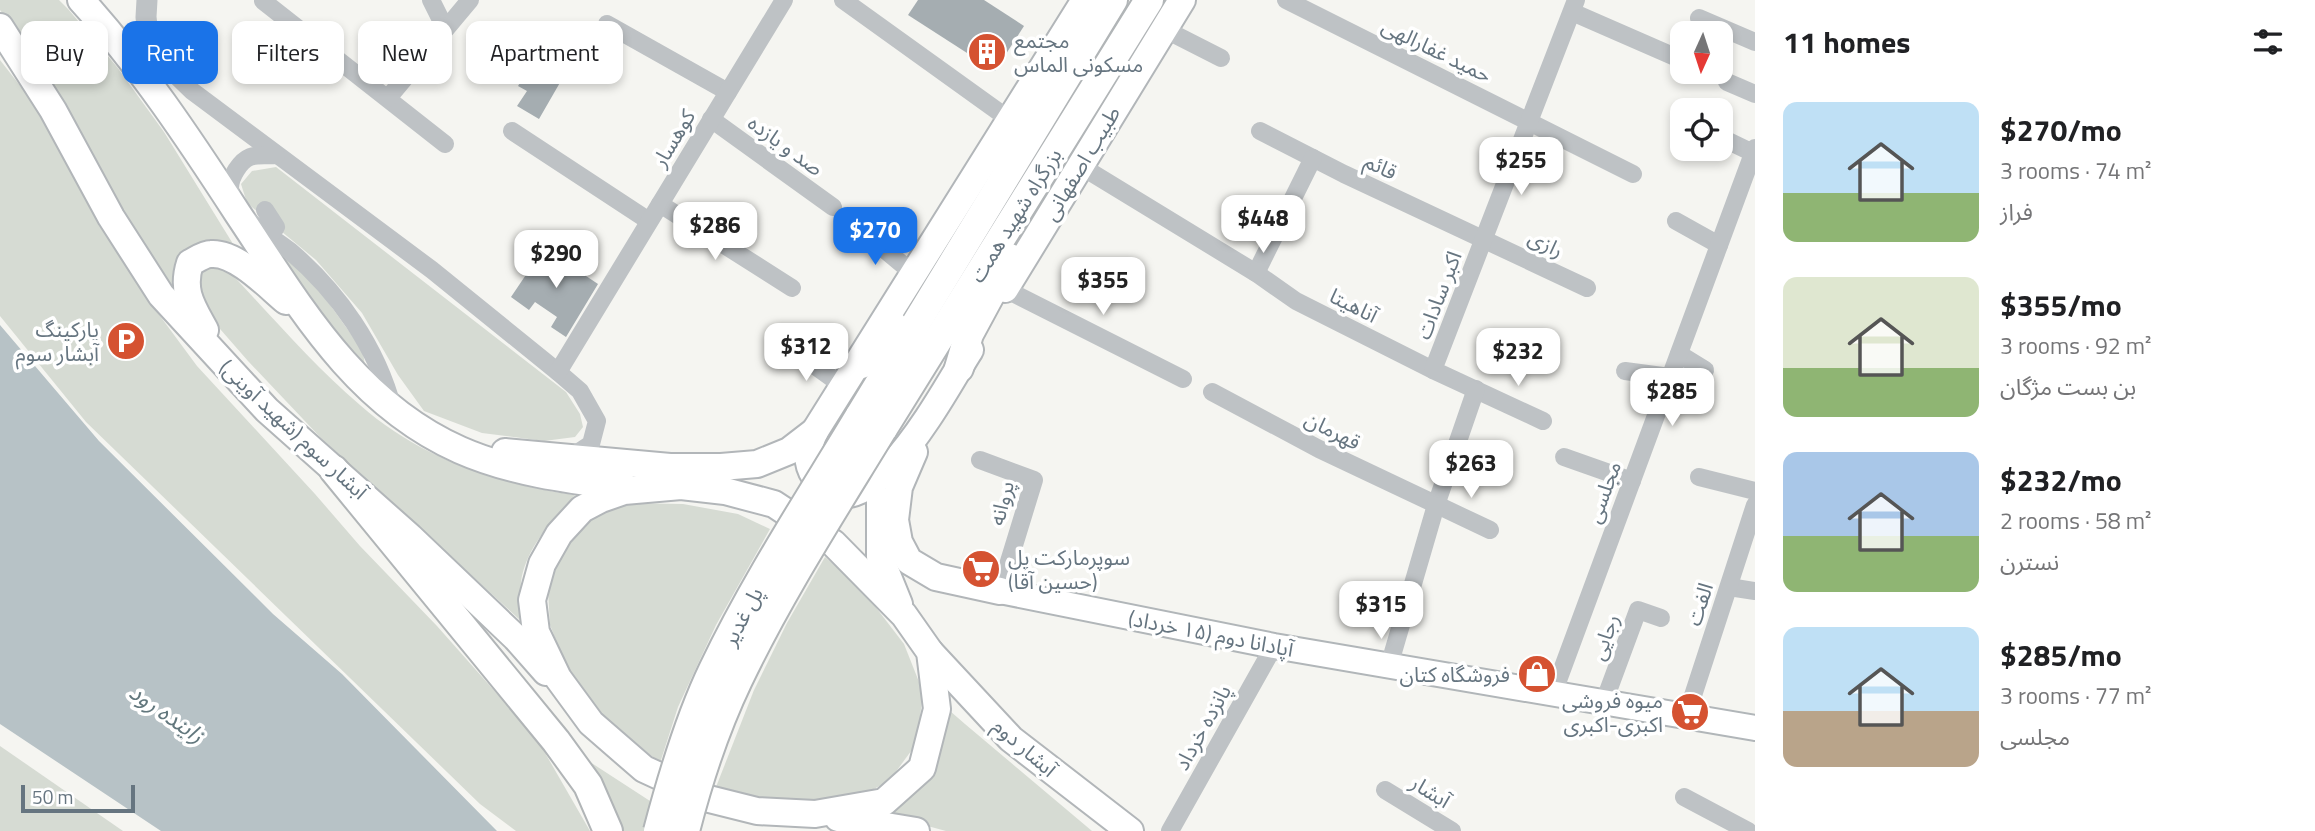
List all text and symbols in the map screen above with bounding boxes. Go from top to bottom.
street label: حمید غفارالهی [1377,10,1497,90]
text: 11 homes [1783,19,1910,65]
chip: Buy [21,21,108,84]
chip: Rent [122,21,218,84]
chip: Filters [232,21,344,84]
chip: New [358,21,452,84]
chip: Apartment [466,21,623,84]
north arrow [1670,21,1732,84]
map controls [1670,21,1733,161]
icon: filters [2249,23,2287,61]
place label: مجتمع مسکونی الماس [1014,24,1143,80]
building icon: مجتمع مسکونی الماس [966,31,1008,73]
button: locate [1670,98,1733,161]
street label: طبیب اصفهانی [1034,99,1128,227]
street label: کوهسار [643,103,703,174]
street label: صد و یازده [741,107,831,183]
text: $270/mo [2000,107,2122,153]
icon: home [1839,130,1923,214]
pin: $255 [1480,138,1562,197]
street label: بزرگراه شهید همت [961,142,1069,288]
text: $255 [1495,142,1547,177]
street label: قائم [1359,145,1403,187]
text: 3 rooms · 74 m² [2000,153,2151,188]
text: فراز [2000,194,2033,229]
pin: $448 [1222,196,1304,255]
text: $448 [1237,200,1289,235]
pin: $286 [674,202,756,262]
text: $286 [689,207,741,242]
pin: $270 [834,208,916,267]
text: $270 [849,212,901,247]
street label: رازی [1523,221,1569,265]
pin: $290 [515,230,597,290]
text: $290 [530,235,582,270]
street label: اکبر سادات [1407,246,1469,344]
pin: $355 [1062,258,1144,317]
text: $355 [1077,262,1129,297]
street label: آناهیتا [1324,279,1385,331]
text: $355/mo [2000,282,2122,328]
icon: home [1839,305,1923,389]
place label: پارکینگ آبشار سوم [16,313,100,370]
parking icon: پارکینگ آبشار سوم [105,320,147,362]
pin: $312 [765,324,847,383]
text: $312 [780,328,832,363]
pin: $232 [1477,328,1559,388]
text: 3 rooms · 92 m² [2000,328,2151,363]
text: $232 [1492,333,1544,368]
street label: آبشار سوم (شهید آوینی) [212,351,376,508]
pin: $285 [1631,368,1713,428]
text: بن بست مژگان [2000,369,2136,404]
text: $285 [1646,373,1698,408]
street label: قهرمان [1299,402,1367,458]
pin: $263 [1430,440,1512,500]
text: $263 [1445,445,1497,480]
street label: مجلسی [1577,456,1629,528]
text: $232/mo [2000,457,2122,503]
street label: پروانه [980,477,1022,529]
icon: home [1839,480,1923,564]
text: 2 rooms · 58 m² [2000,503,2151,538]
place label: سوپرمارکت پل (حسین آقا) [1008,541,1130,597]
text: نسترن [2000,544,2059,579]
supermarket icon: سوپرمارکت پل (حسین آقا) [960,548,1002,590]
street label: الفت [1677,578,1721,630]
street label: پل غدیر [713,581,771,652]
pin: $315 [1340,582,1422,641]
text: $315 [1355,586,1407,621]
street label: آپادانا دوم (۱۵ خرداد) [1125,601,1297,666]
street label: رجایی [1581,609,1627,665]
text: $285/mo [2000,632,2122,678]
shop icon: فروشگاه کتان [1516,653,1558,695]
icon: home [1839,655,1923,739]
place label: فروشگاه کتان [1400,658,1510,690]
water label: زاینده رود [122,674,212,752]
street label: پانزده خرداد [1165,678,1239,776]
text: 3 rooms · 77 m² [2000,678,2151,713]
place label: میوه فروشی اکبری-اکبری [1562,684,1663,740]
supermarket icon: میوه فروشی اکبری-اکبری [1669,691,1711,733]
street label: آبشار دوم [985,710,1065,785]
text: مجلسی [2000,719,2070,754]
street label: آبشار [1404,766,1458,816]
scale bar [21,782,135,814]
text: 50 m [32,782,73,811]

